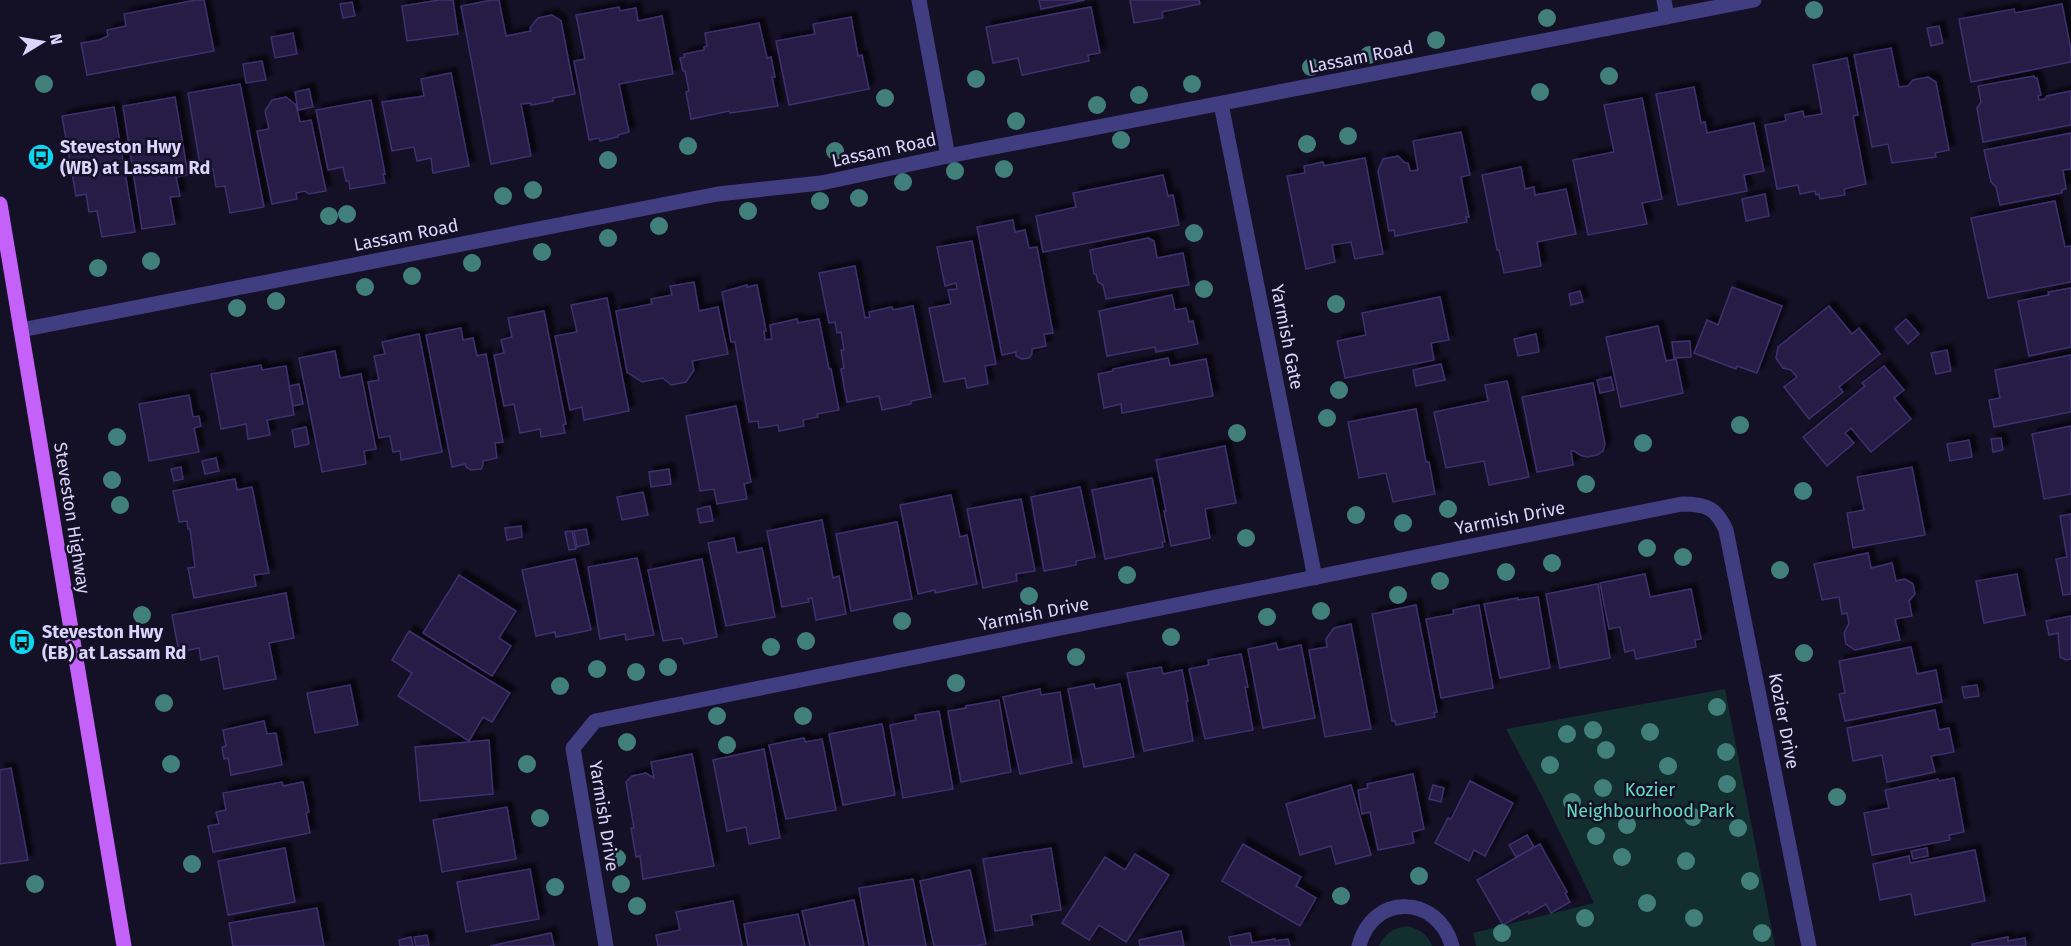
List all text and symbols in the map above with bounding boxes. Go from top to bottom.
north arrow [12,12,72,72]
text: N [46,32,67,46]
street label: Lassam Road [1307,36,1415,78]
street label: Lassam Road [830,128,938,172]
place label: Steveston Hwy (WB) at Lassam Rd [60,136,210,179]
bus stop icon: Steveston Hwy (WB) at Lassam Rd [26,142,56,172]
street label: Lassam Road [352,214,460,256]
street label: Yarmish Gate [1266,283,1308,391]
street label: Steveston Highway [49,441,95,595]
street label: Yarmish Drive [1453,497,1567,539]
street label: Yarmish Drive [977,593,1091,635]
place label: Steveston Hwy (EB) at Lassam Rd [42,621,186,664]
bus stop icon: Steveston Hwy (EB) at Lassam Rd [7,627,37,657]
street label: Kozier Drive [1764,671,1804,771]
street label: Yarmish Drive [584,759,624,873]
park label: Kozier Neighbourhood Park [1566,779,1735,822]

